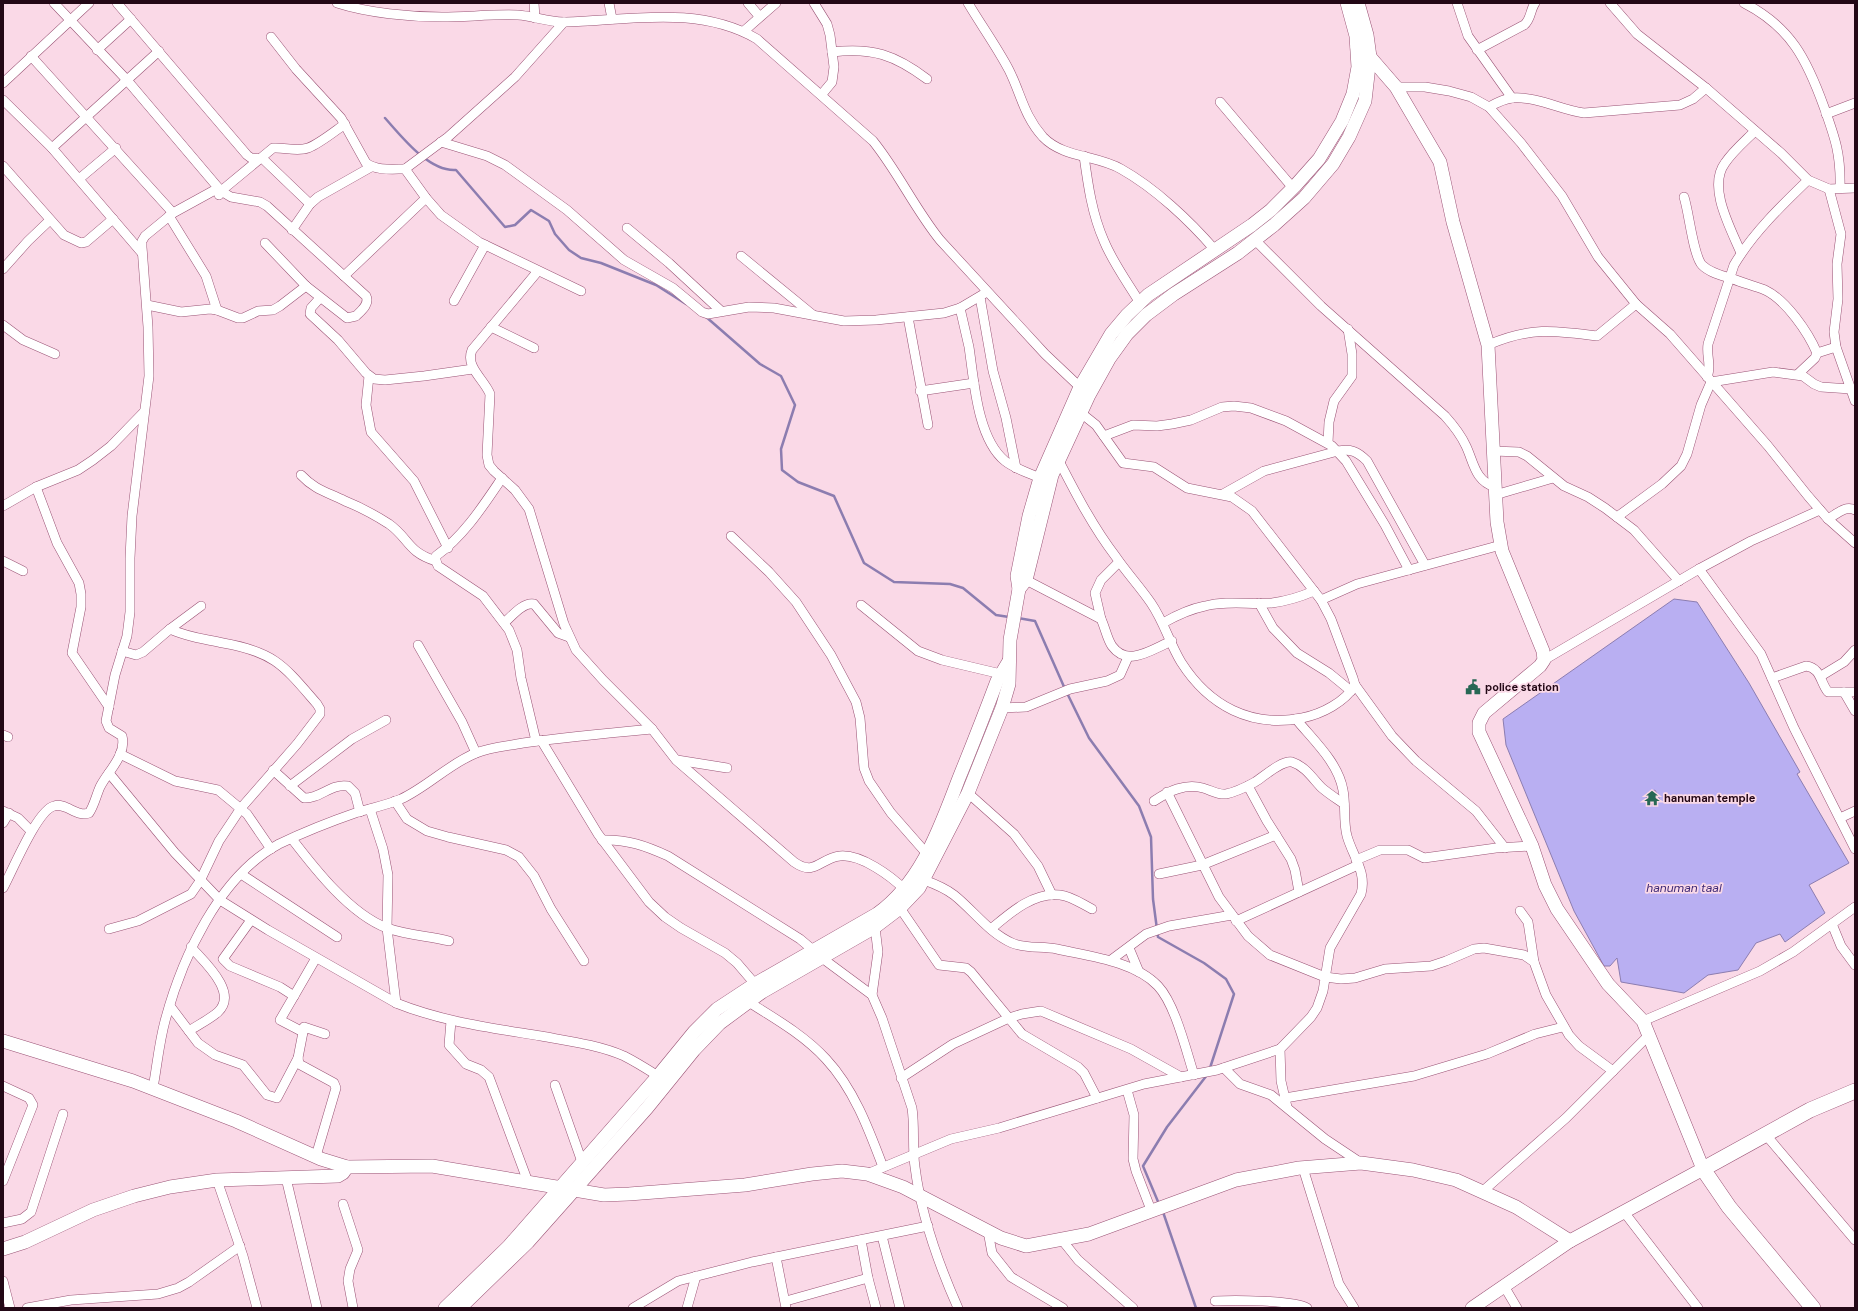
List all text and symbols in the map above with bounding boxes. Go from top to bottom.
public building icon: police station [1464,678,1482,696]
place label: police station [1485,680,1559,694]
temple icon: hanuman temple [1643,789,1661,807]
place label: hanuman temple [1664,791,1756,805]
water label: hanuman taal [1646,880,1722,896]

